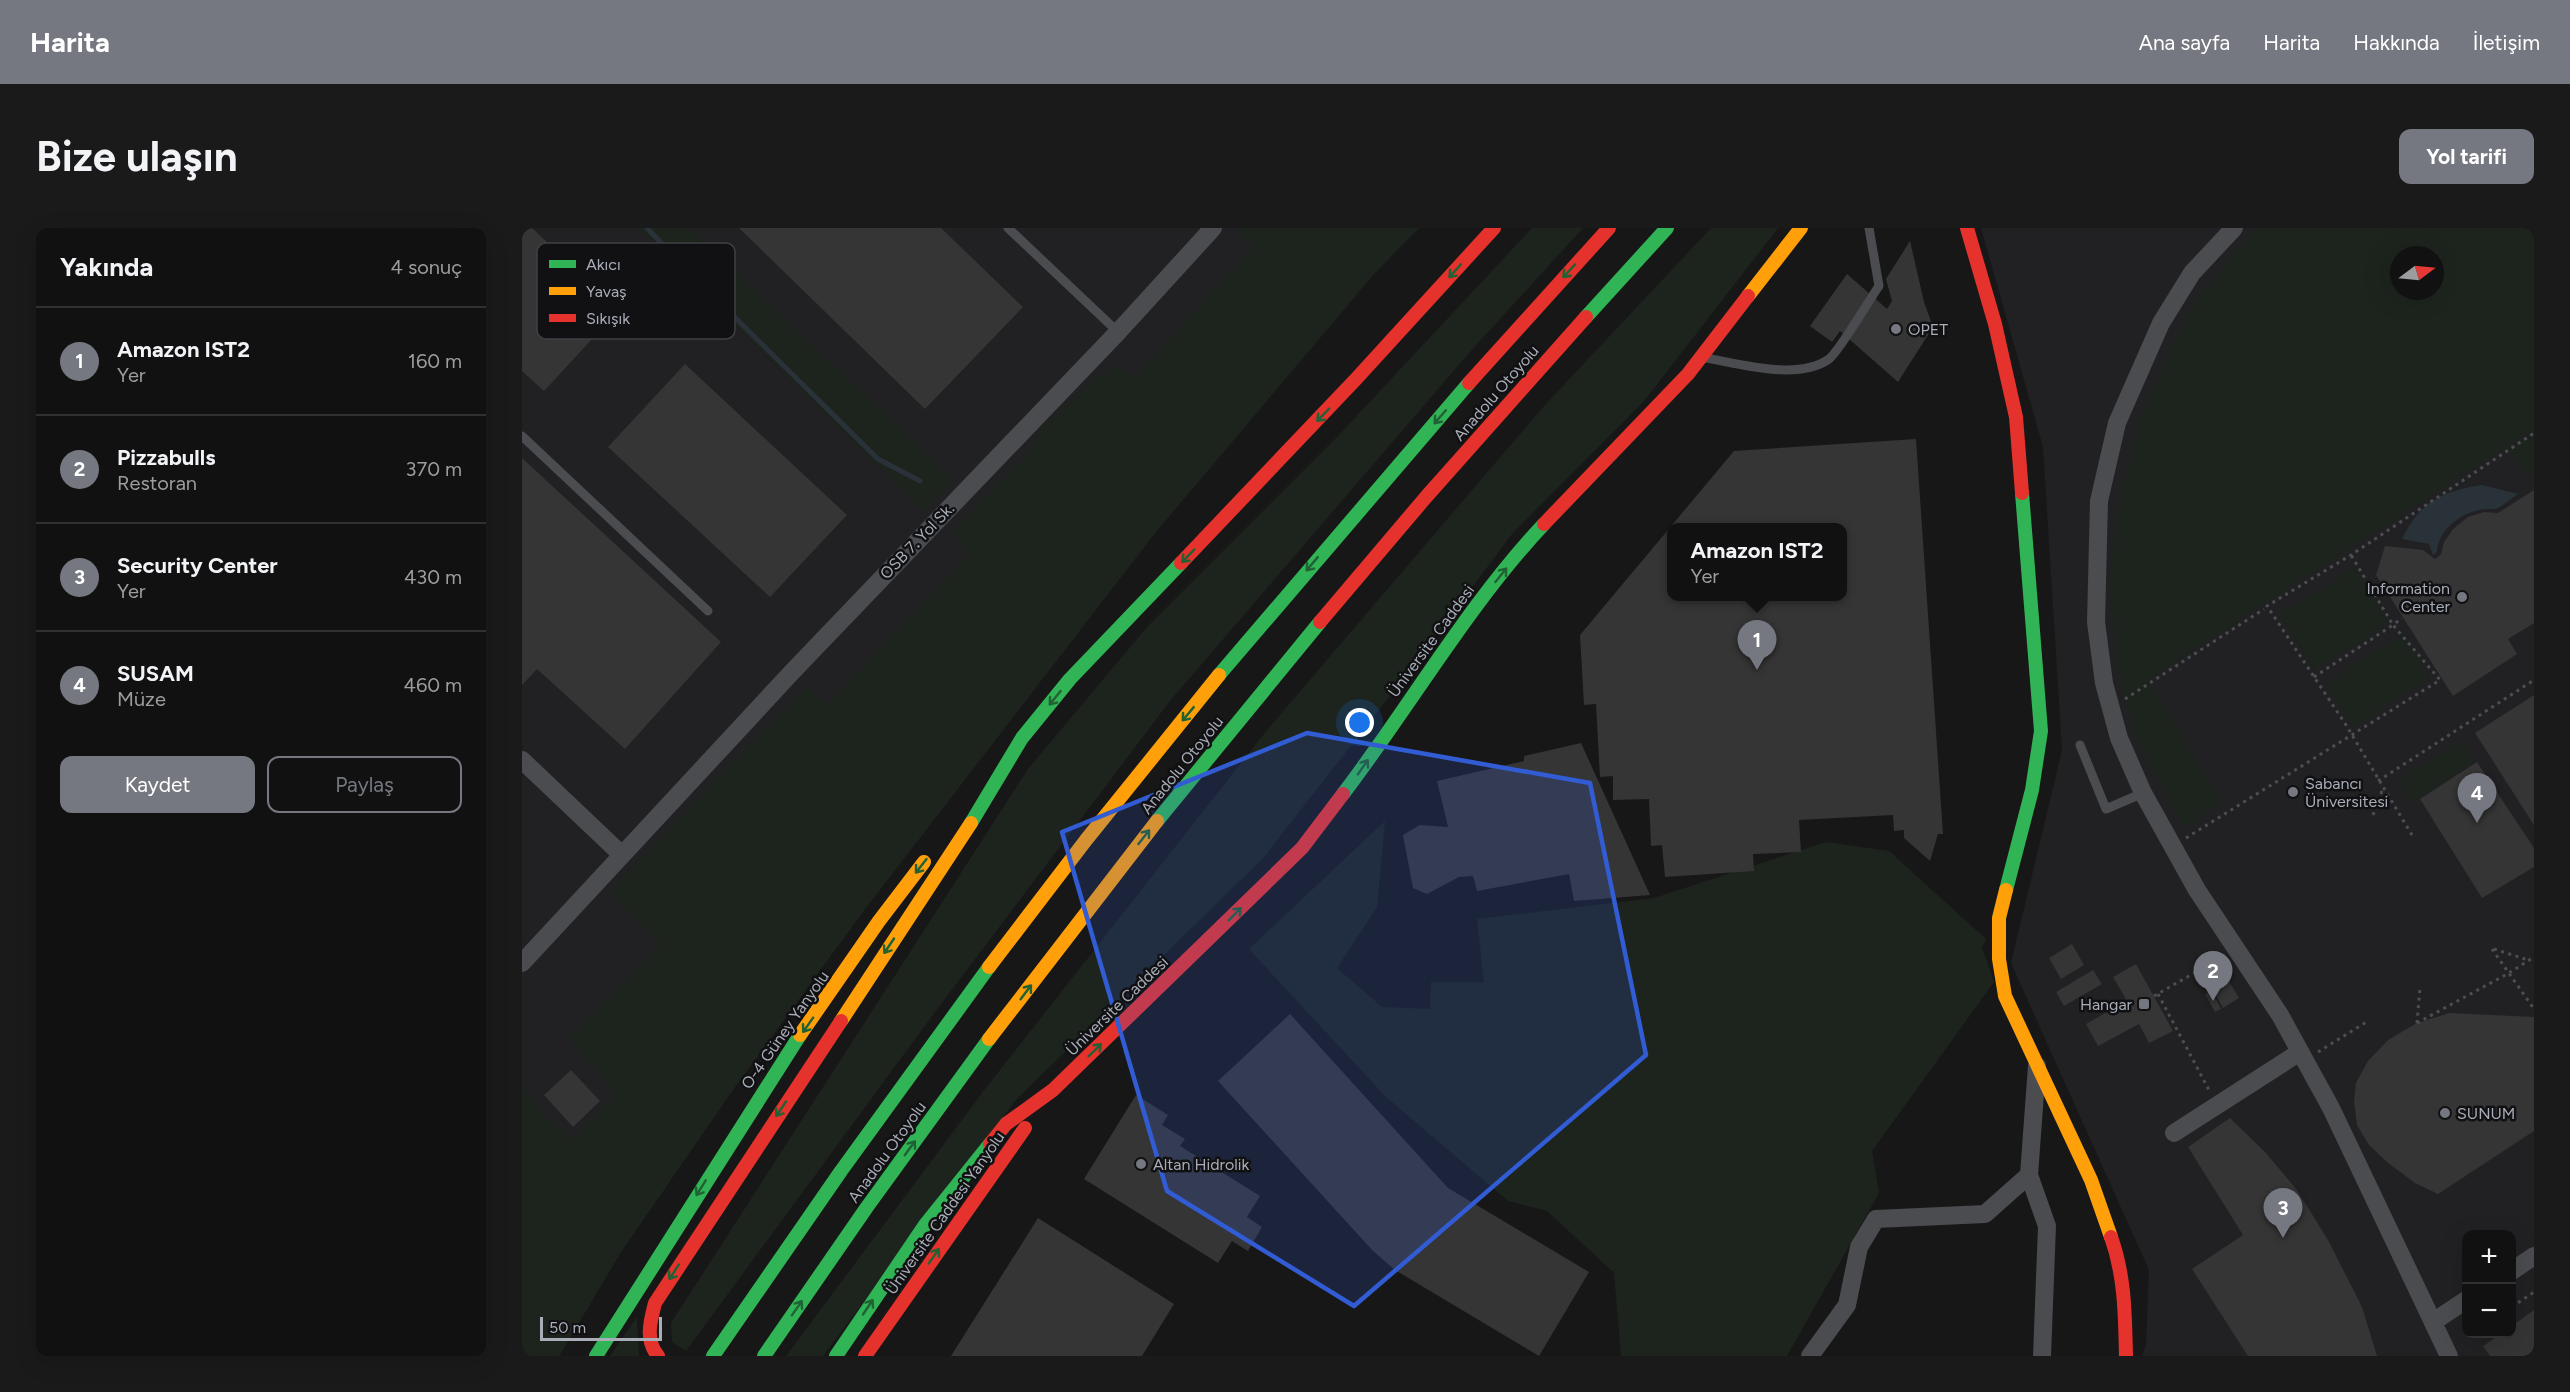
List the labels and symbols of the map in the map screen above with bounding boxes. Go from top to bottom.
legend [537,243,735,339]
north arrow [2390,246,2444,300]
text: Akıcı [586,255,621,274]
one-way arrow [1448,263,1462,278]
one-way arrow [1562,263,1576,278]
text: Yavaş [586,282,627,301]
text: Sıkışık [586,309,630,328]
place label: OPET [1908,320,1948,339]
marker: OPET [1889,322,1903,336]
street label: Anadolu Otoyolu [1449,341,1543,445]
one-way arrow [1315,407,1330,422]
one-way arrow [1433,409,1447,424]
street label: OSB 7. Yol Sk. [876,499,958,583]
one-way arrow [1181,548,1195,563]
one-way arrow [1306,556,1319,572]
one-way arrow [1494,567,1507,583]
place label: Information Center [2366,579,2451,616]
street label: Üniversite Caddesi [1384,581,1478,701]
marker: Information Center [2455,590,2469,604]
pin: 1 [1738,620,1776,670]
one-way arrow [1048,690,1061,706]
one-way arrow [1181,706,1194,722]
your location [1345,708,1374,737]
street label: Anadolu Otoyolu [1137,712,1227,818]
one-way arrow [1357,759,1369,776]
place label: Sabancı Üniversitesi [2305,774,2388,811]
pin: 4 [2458,774,2496,823]
marker: Sabancı Üniversitesi [2286,785,2300,799]
one-way arrow [1138,829,1151,845]
one-way arrow [915,858,928,874]
one-way arrow [1228,906,1243,921]
one-way arrow [883,938,895,954]
street label: Üniversite Caddesi [1062,952,1172,1060]
pin: 2 [2194,952,2232,1001]
street label: O-4 Güney Yanyolu [737,967,833,1093]
one-way arrow [1019,984,1032,1000]
place label: Hangar [2080,995,2133,1014]
marker: Hangar [2137,997,2151,1011]
one-way arrow [802,1017,814,1033]
one-way arrow [1088,1042,1103,1057]
street label: Anadolu Otoyolu [844,1098,930,1206]
one-way arrow [775,1100,787,1117]
place label: SUNUM [2457,1104,2515,1123]
marker: SUNUM [2438,1106,2452,1120]
street label: Üniversite Caddesi Yanyolu [882,1128,1008,1298]
one-way arrow [904,1141,916,1157]
place label: Altan Hidrolik [1153,1155,1249,1174]
marker: Altan Hidrolik [1134,1157,1148,1171]
one-way arrow [695,1179,707,1196]
pin: 3 [2264,1188,2302,1238]
one-way arrow [928,1248,940,1265]
one-way arrow [668,1263,680,1280]
one-way arrow [791,1300,803,1316]
one-way arrow [862,1300,874,1316]
scale bar [540,1314,662,1342]

